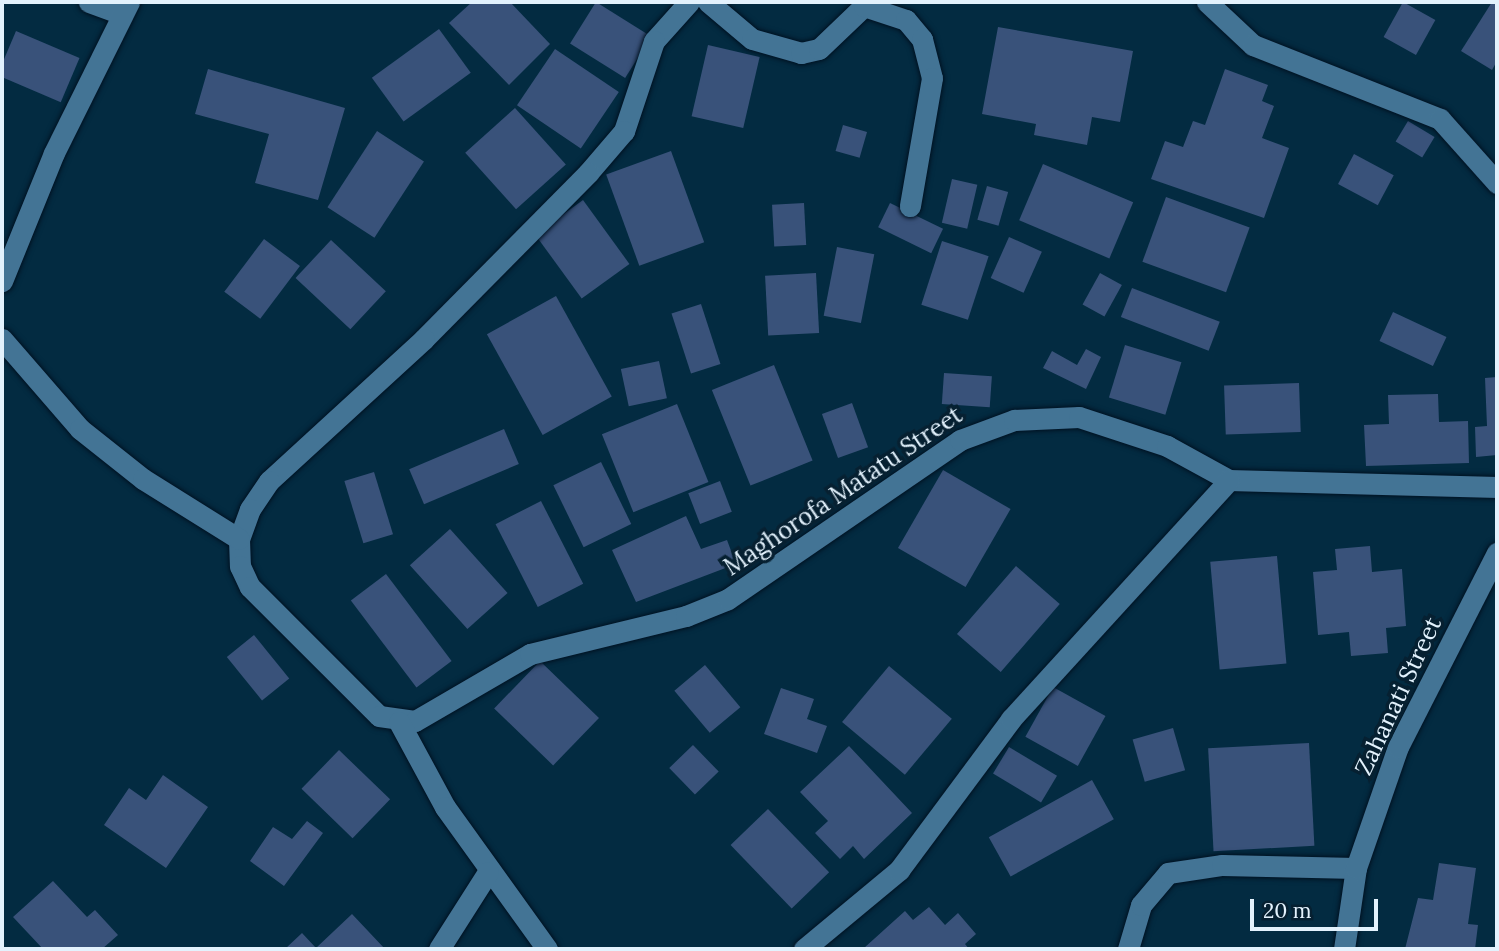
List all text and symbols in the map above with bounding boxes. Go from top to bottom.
street label: Maghorofa Matatu Street [718,400,968,582]
street label: Zahanati Street [1349,612,1447,780]
scale bar [1254,884,1382,928]
text: 20 m [1263,897,1312,924]

